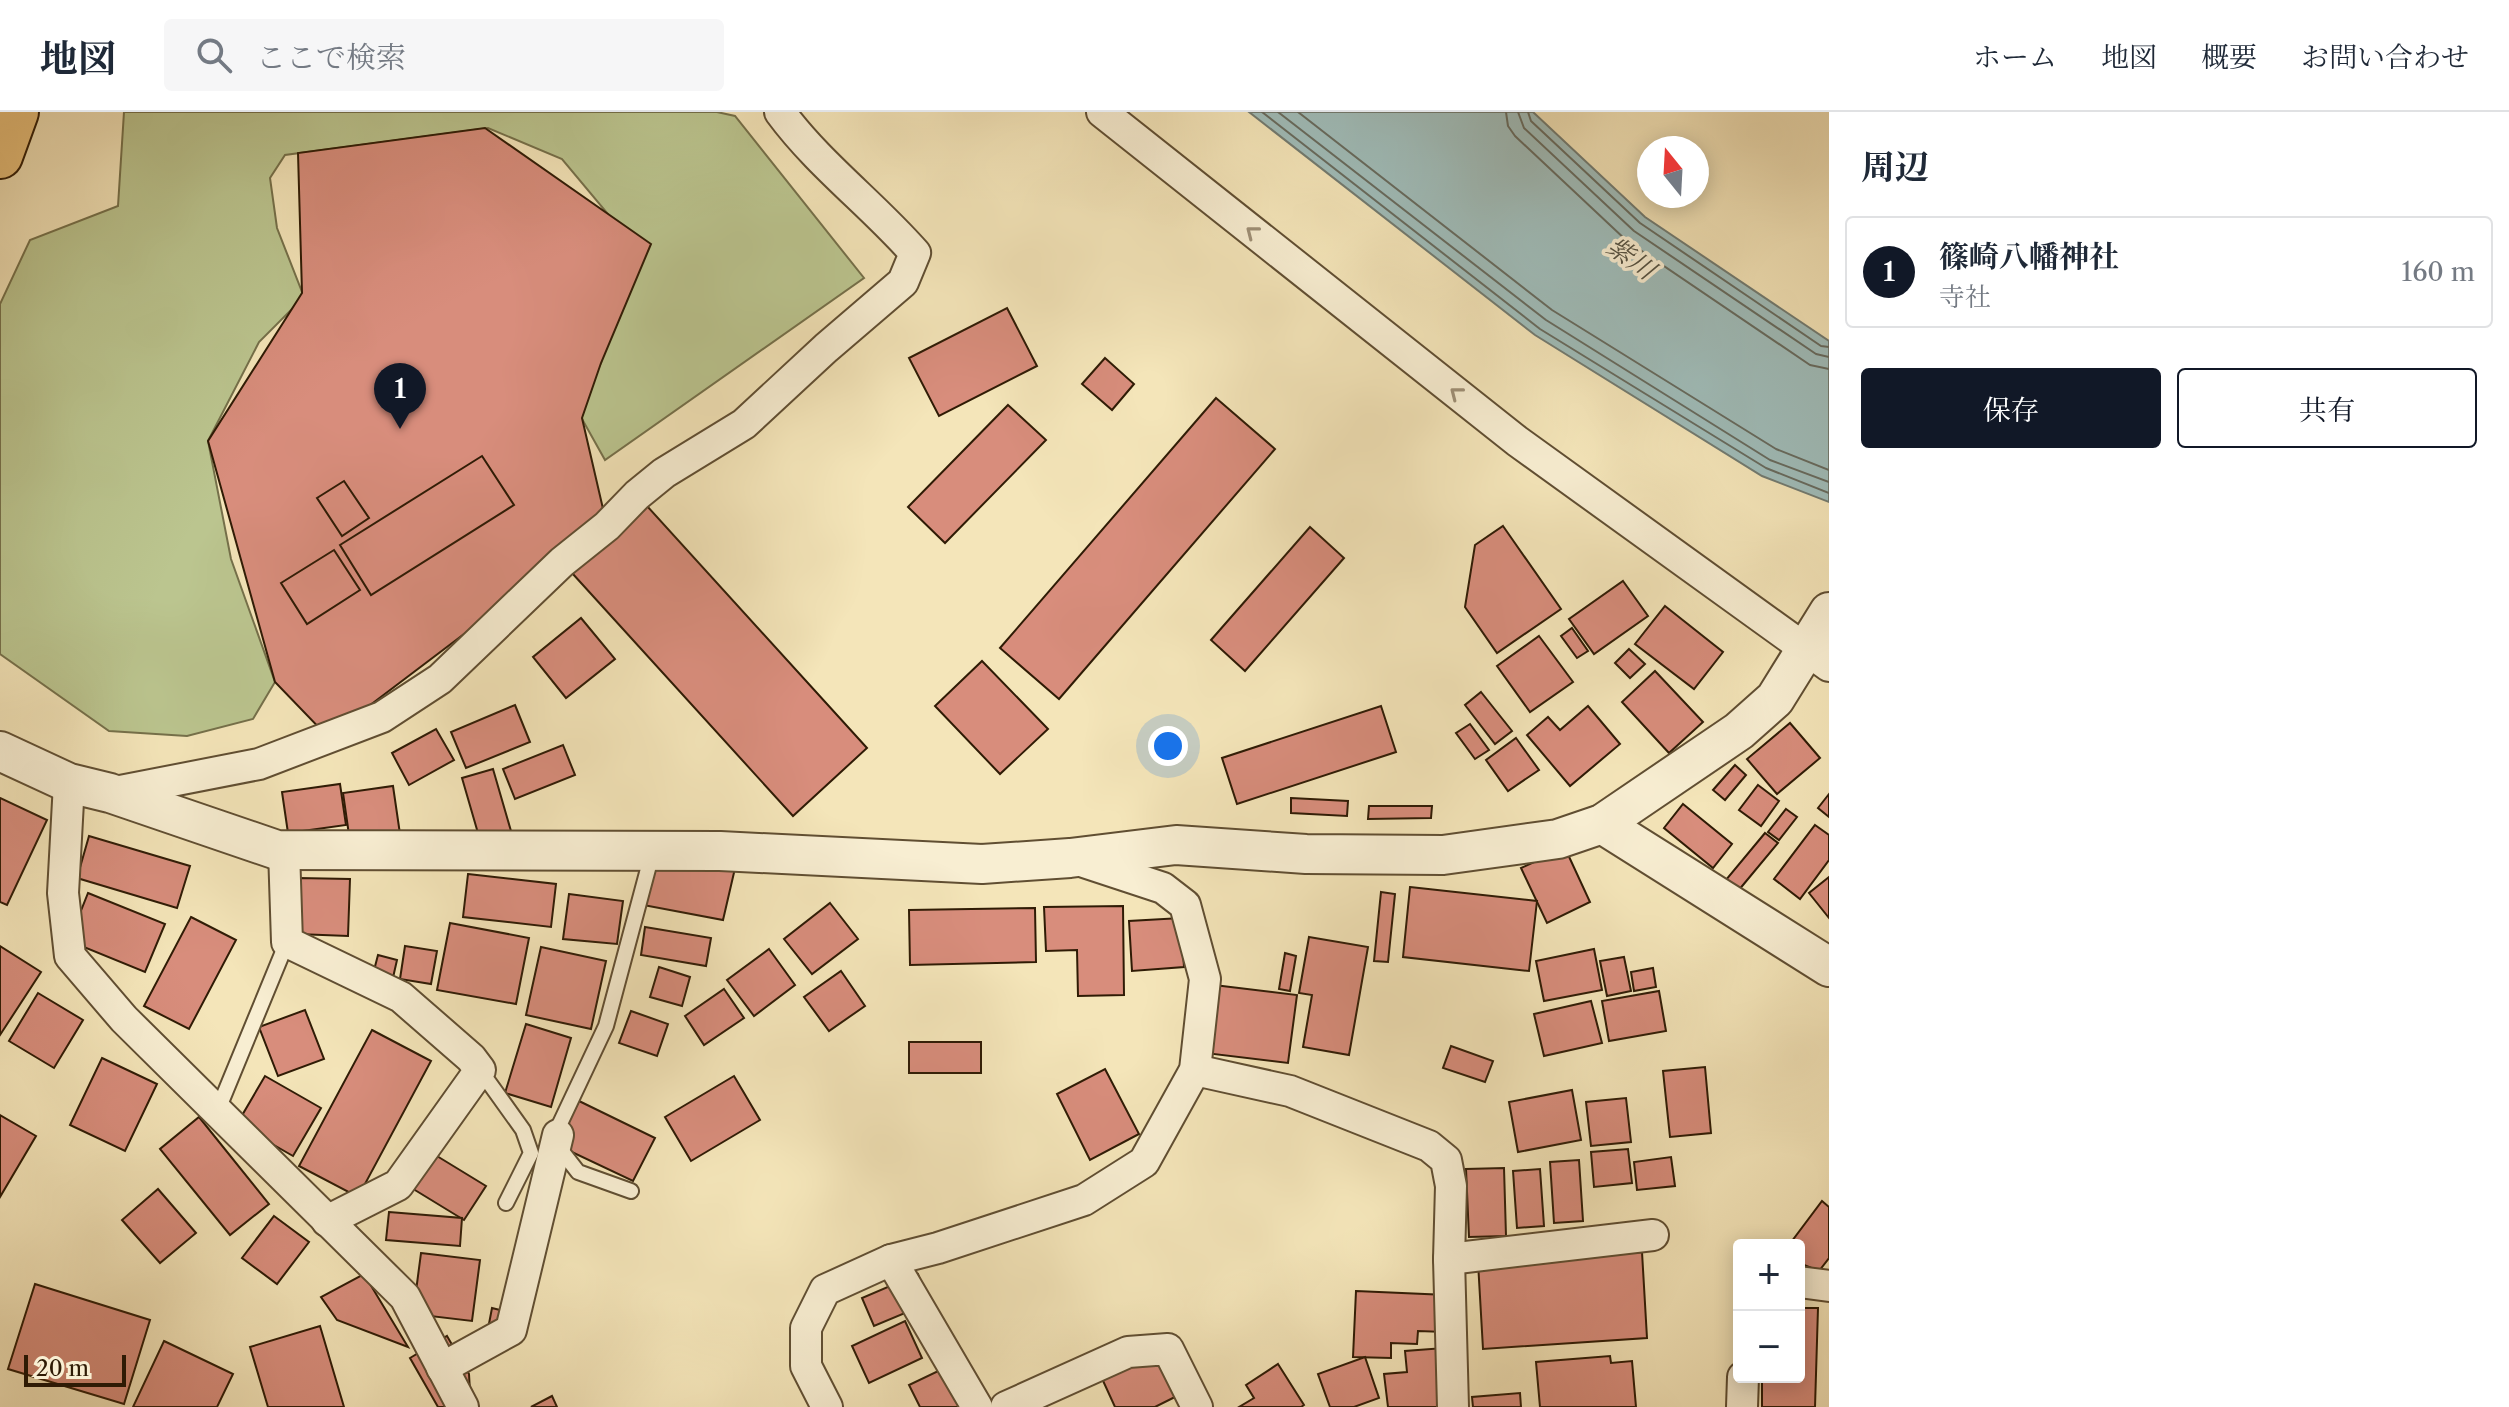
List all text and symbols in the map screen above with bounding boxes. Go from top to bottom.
search box [164,19,724,91]
icon: search [192,33,236,77]
text: 地図 [40,35,116,82]
text: ここで検索 [256,39,406,76]
text: ホーム [1973,40,2057,74]
text: 地図 [2101,40,2157,74]
text: 概要 [2201,40,2257,74]
text: お問い合わせ [2301,40,2469,74]
north arrow [1637,136,1709,208]
text: 周辺 [1861,146,1929,188]
one-way arrow [1246,227,1261,241]
water label: 紫川 [1601,230,1664,288]
text: 篠崎八幡神社 [1939,238,2119,275]
text: 1 [1883,256,1895,288]
text: 160 m [2401,256,2475,288]
text: 寺社 [1939,281,1991,313]
pin: 1 [374,363,426,429]
button: 保存 [1861,368,2161,448]
button: 共有 [2177,368,2477,448]
one-way arrow [1451,388,1465,403]
your location [1148,726,1188,766]
map controls [1733,1239,1805,1383]
button: + [1733,1239,1805,1311]
button: − [1733,1311,1805,1383]
scale bar [24,1351,126,1387]
text: 20 m [36,1355,89,1382]

